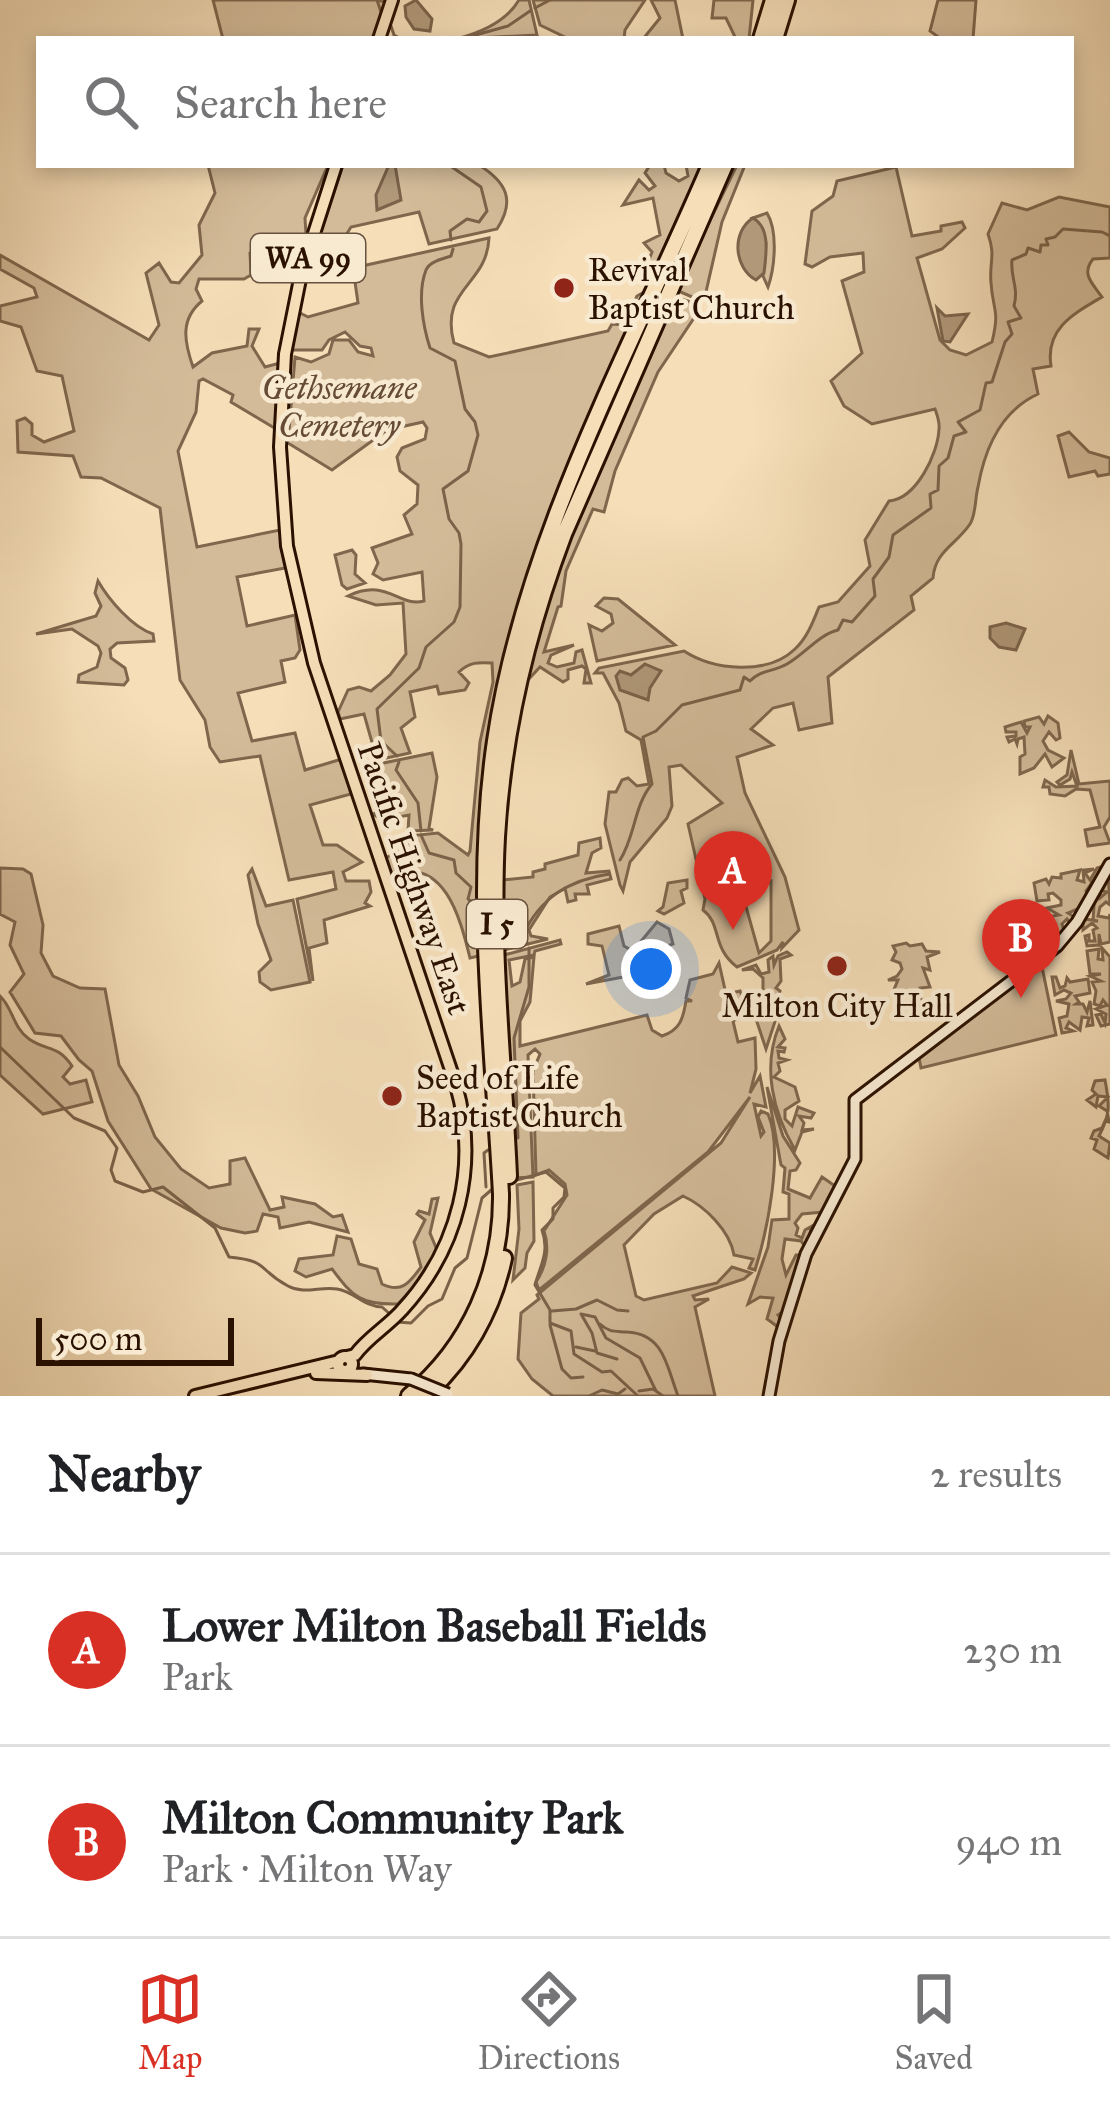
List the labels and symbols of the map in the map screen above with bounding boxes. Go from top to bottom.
road number: WA 99 [251,234,365,282]
place label: Revival Baptist Church [588,250,795,328]
marker: Revival Baptist Church [551,275,577,301]
park label: Gethsemane Cemetery [262,368,417,446]
street label: Pacific Highway East [349,737,480,1020]
pin: A [694,831,772,930]
pin: B [982,899,1060,998]
road number: I 5 [467,900,527,948]
your location [621,939,681,999]
marker: Milton City Hall [824,953,850,979]
place label: Milton City Hall [721,986,953,1026]
place label: Seed of Life Baptist Church [416,1058,623,1136]
marker: Seed of Life Baptist Church [379,1083,405,1109]
scale bar [36,1312,234,1365]

